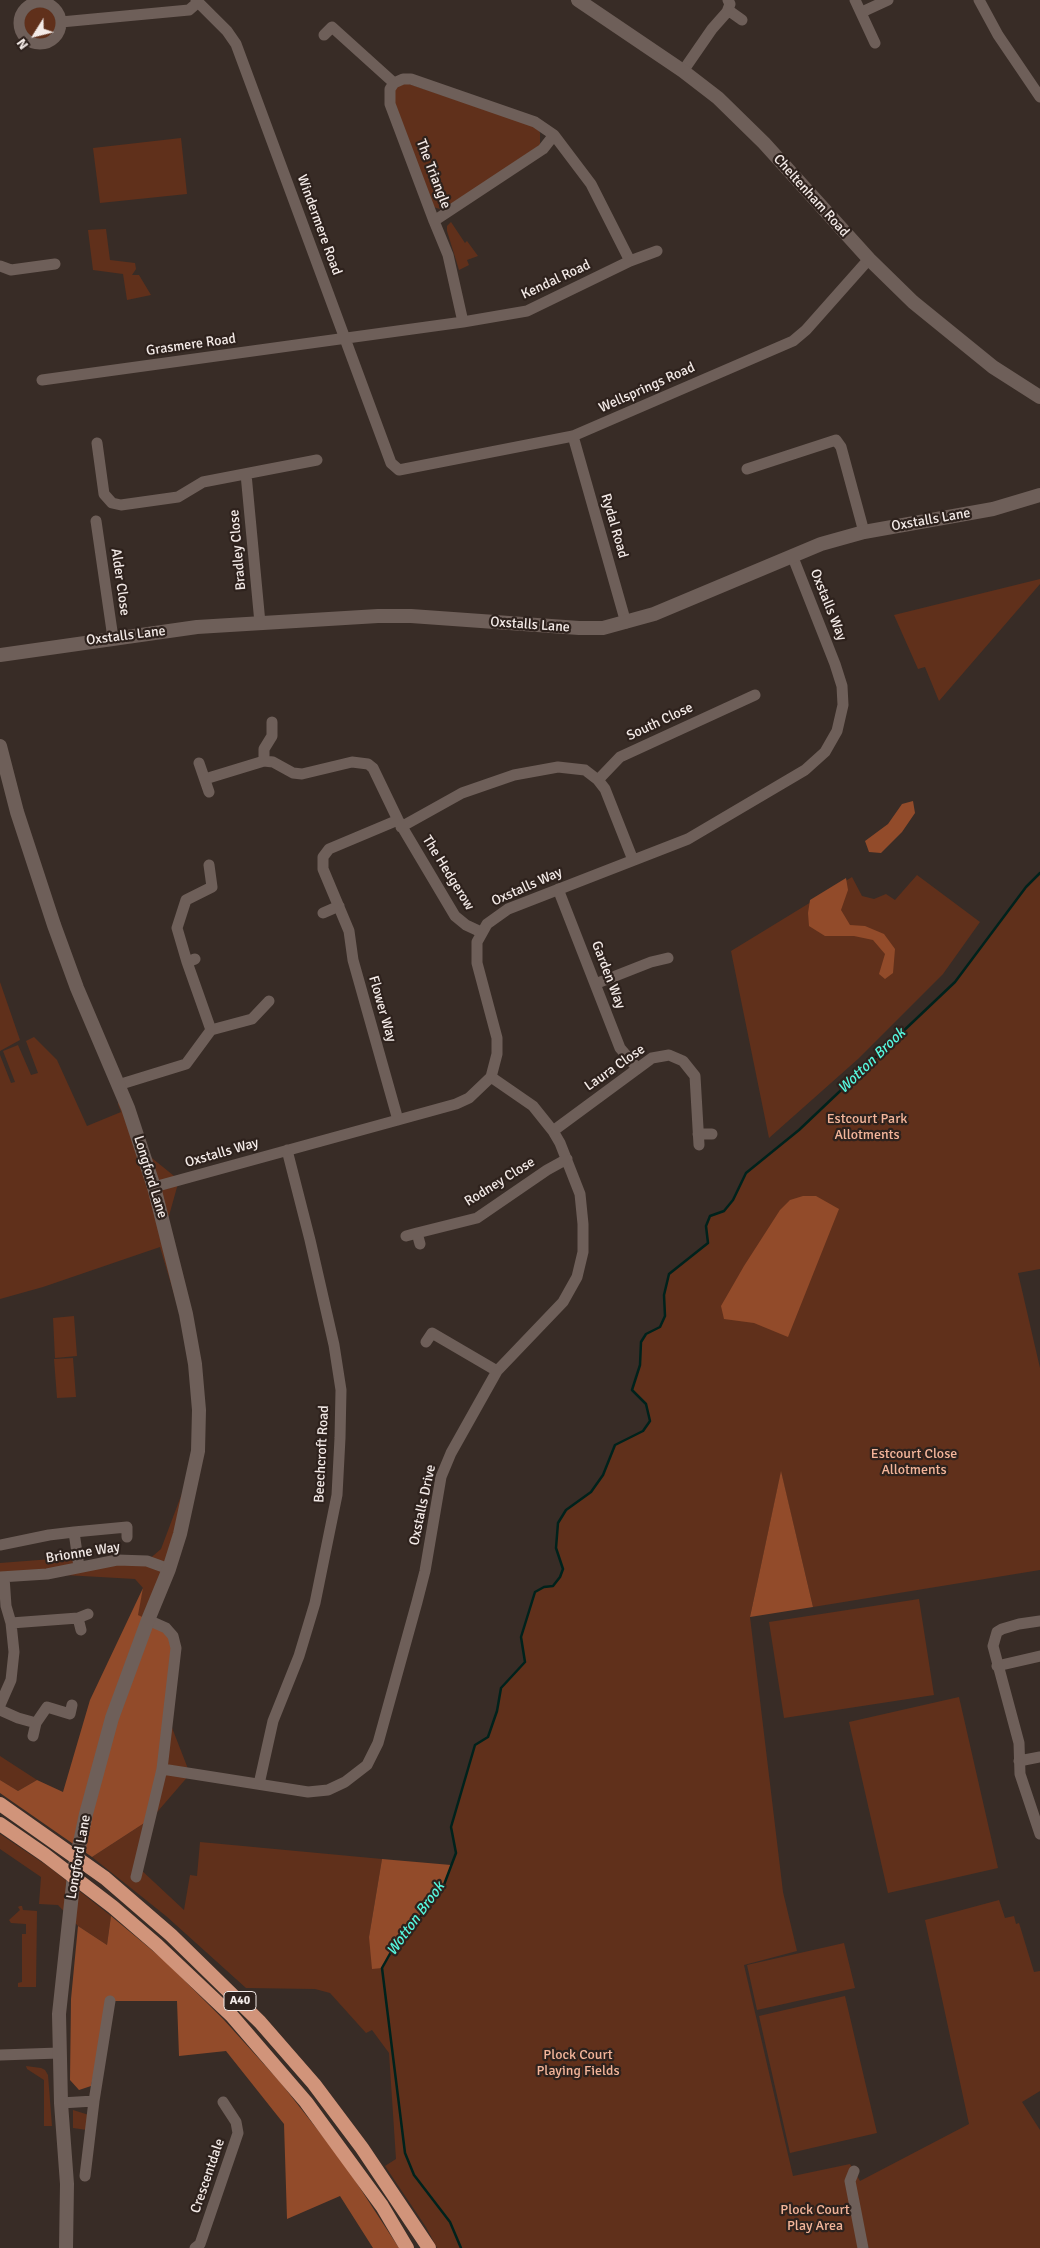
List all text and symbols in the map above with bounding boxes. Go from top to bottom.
north arrow [10,10,60,60]
text: N [13,35,32,53]
street label: The Triangle [412,137,454,211]
street label: Cheltenham Road [770,151,852,241]
street label: Windermere Road [293,172,345,278]
street label: Kendal Road [519,257,593,303]
street label: Grasmere Road [145,330,237,360]
street label: Wellsprings Road [596,359,698,417]
street label: Rydal Road [597,492,631,560]
street label: Oxstalls Lane [890,505,972,535]
street label: Bradley Close [226,509,250,591]
street label: Alder Close [107,547,133,617]
street label: Oxstalls Way [806,567,850,643]
street label: Oxstalls Lane [490,614,570,636]
street label: Oxstalls Lane [85,623,167,649]
street label: South Close [624,699,696,745]
street label: The Hedgerow [418,833,478,913]
street label: Oxstalls Way [489,864,565,910]
street label: Garden Way [587,939,629,1011]
street label: Flower Way [364,974,400,1044]
water label: Wotton Brook [835,1024,909,1098]
street label: Laura Close [582,1041,648,1095]
park label: Estcourt Park Allotments [827,1111,907,1144]
street label: Longford Lane [129,1134,171,1220]
street label: Oxstalls Way [183,1134,261,1172]
street label: Rodney Close [462,1154,538,1210]
street label: Beechcroft Road [311,1405,333,1503]
park label: Estcourt Close Allotments [871,1446,957,1478]
street label: Oxstalls Drive [406,1463,440,1547]
street label: Brionne Way [45,1539,121,1567]
street label: Longford Lane [63,1813,95,1901]
water label: Wotton Brook [383,1879,449,1959]
road number: A40 [224,1992,256,2010]
park label: Plock Court Playing Fields [536,2047,620,2080]
street label: Crescentdale [187,2136,229,2216]
park label: Plock Court Play Area [780,2202,850,2234]

